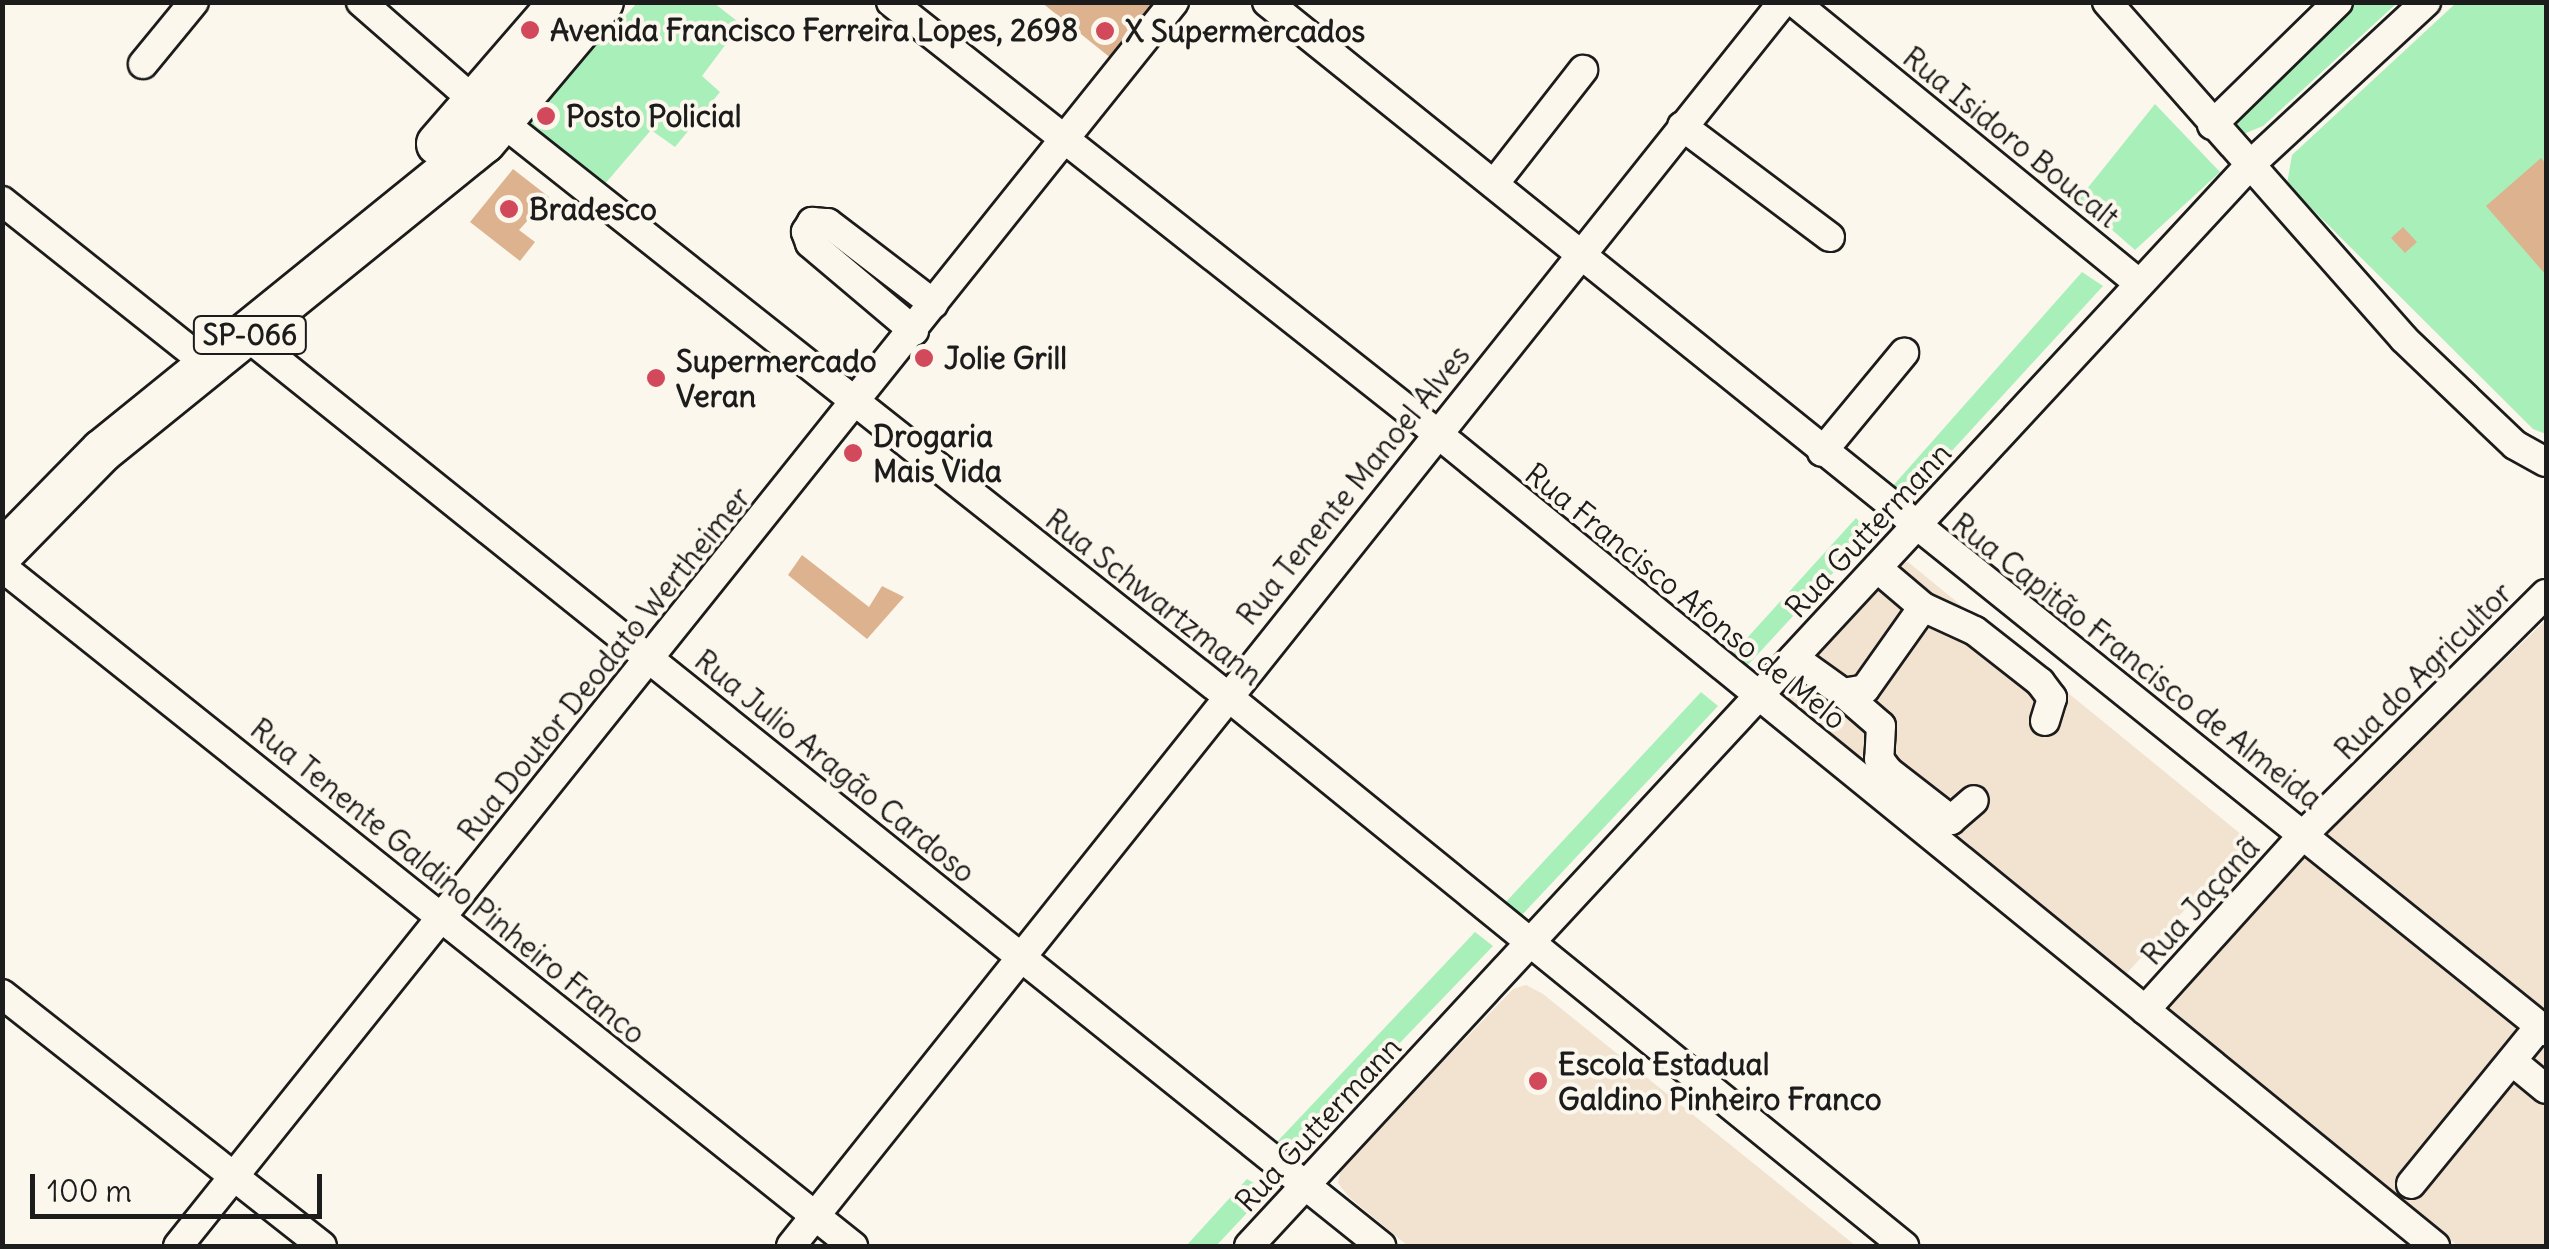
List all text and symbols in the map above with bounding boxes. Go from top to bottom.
place label: Avenida Francisco Ferreira Lopes, 2698 [550,12,1078,48]
place label: X Supermercados [1125,13,1365,49]
marker: Avenida Francisco Ferreira Lopes, 2698 [519,19,541,41]
marker: X Supermercados [1094,20,1116,42]
street label: Rua Isidoro Boucalt [1896,39,2126,235]
place label: Posto Policial [566,98,742,134]
marker: Posto Policial [535,105,557,127]
place label: Bradesco [529,191,657,227]
marker: Bradesco [498,198,520,220]
road number: SP-066 [192,312,308,358]
street label: Rua Tenente Manoel Alves [1229,338,1477,632]
place label: Jolie Grill [944,340,1067,376]
place label: Supermercado Veran [676,343,877,414]
marker: Jolie Grill [913,347,935,369]
marker: Supermercado Veran [645,367,667,389]
place label: Drogaria Mais Vida [873,418,1002,488]
street label: Rua Guttermann [1778,435,1958,625]
marker: Drogaria Mais Vida [842,442,864,464]
street label: Rua Francisco Afonso de Melo [1518,455,1854,737]
street label: Rua Doutor Deodato Wertheimer [450,480,758,848]
street label: Rua Schwartzmann [1038,501,1270,693]
street label: Rua Capitão Francisco de Almeida [1945,505,2329,817]
street label: Rua do Agricultor [2327,575,2519,767]
street label: Rua Julio Aragão Cardoso [688,642,982,890]
street label: Rua Tenente Galdino Pinheiro Franco [243,710,653,1052]
street label: Rua Jaçanã [2133,830,2267,972]
street label: Rua Guttermann [1228,1029,1408,1219]
place label: Escola Estadual Galdino Pinheiro Franco [1558,1046,1882,1116]
marker: Escola Estadual Galdino Pinheiro Franco [1527,1070,1549,1092]
scale bar [35,1154,328,1216]
text: 100 m [47,1172,132,1210]

